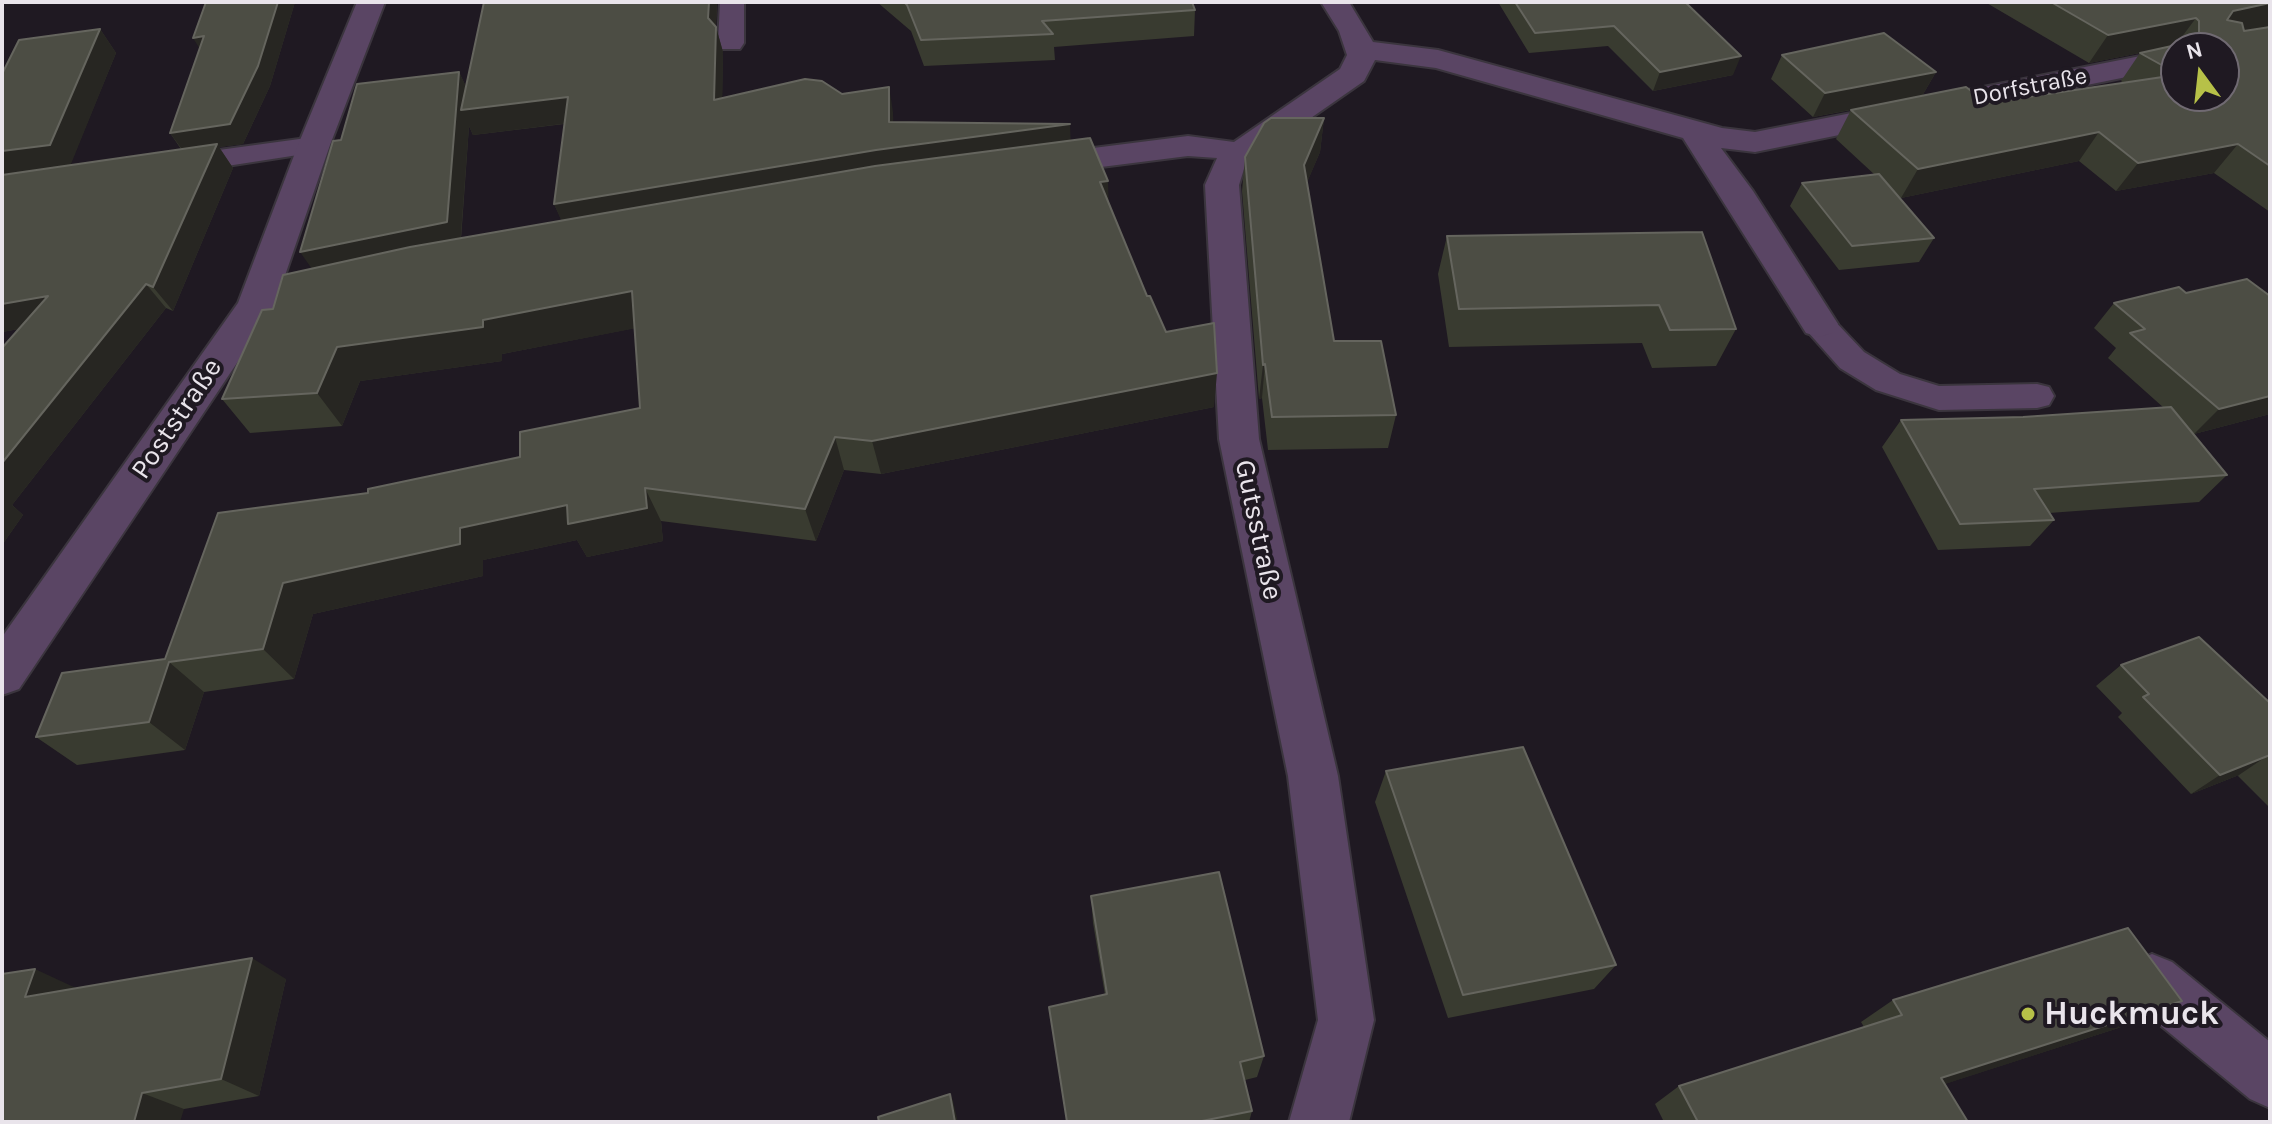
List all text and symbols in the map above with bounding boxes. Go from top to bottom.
north arrow [2160,32,2240,112]
text: N [2183,36,2205,65]
street label: Dorfstraße [1970,62,2090,112]
street label: Poststraße [124,352,230,486]
street label: Gutsstraße [1227,457,1289,603]
place label: Huckmuck [2044,994,2219,1034]
marker: Huckmuck [2019,1005,2037,1023]

